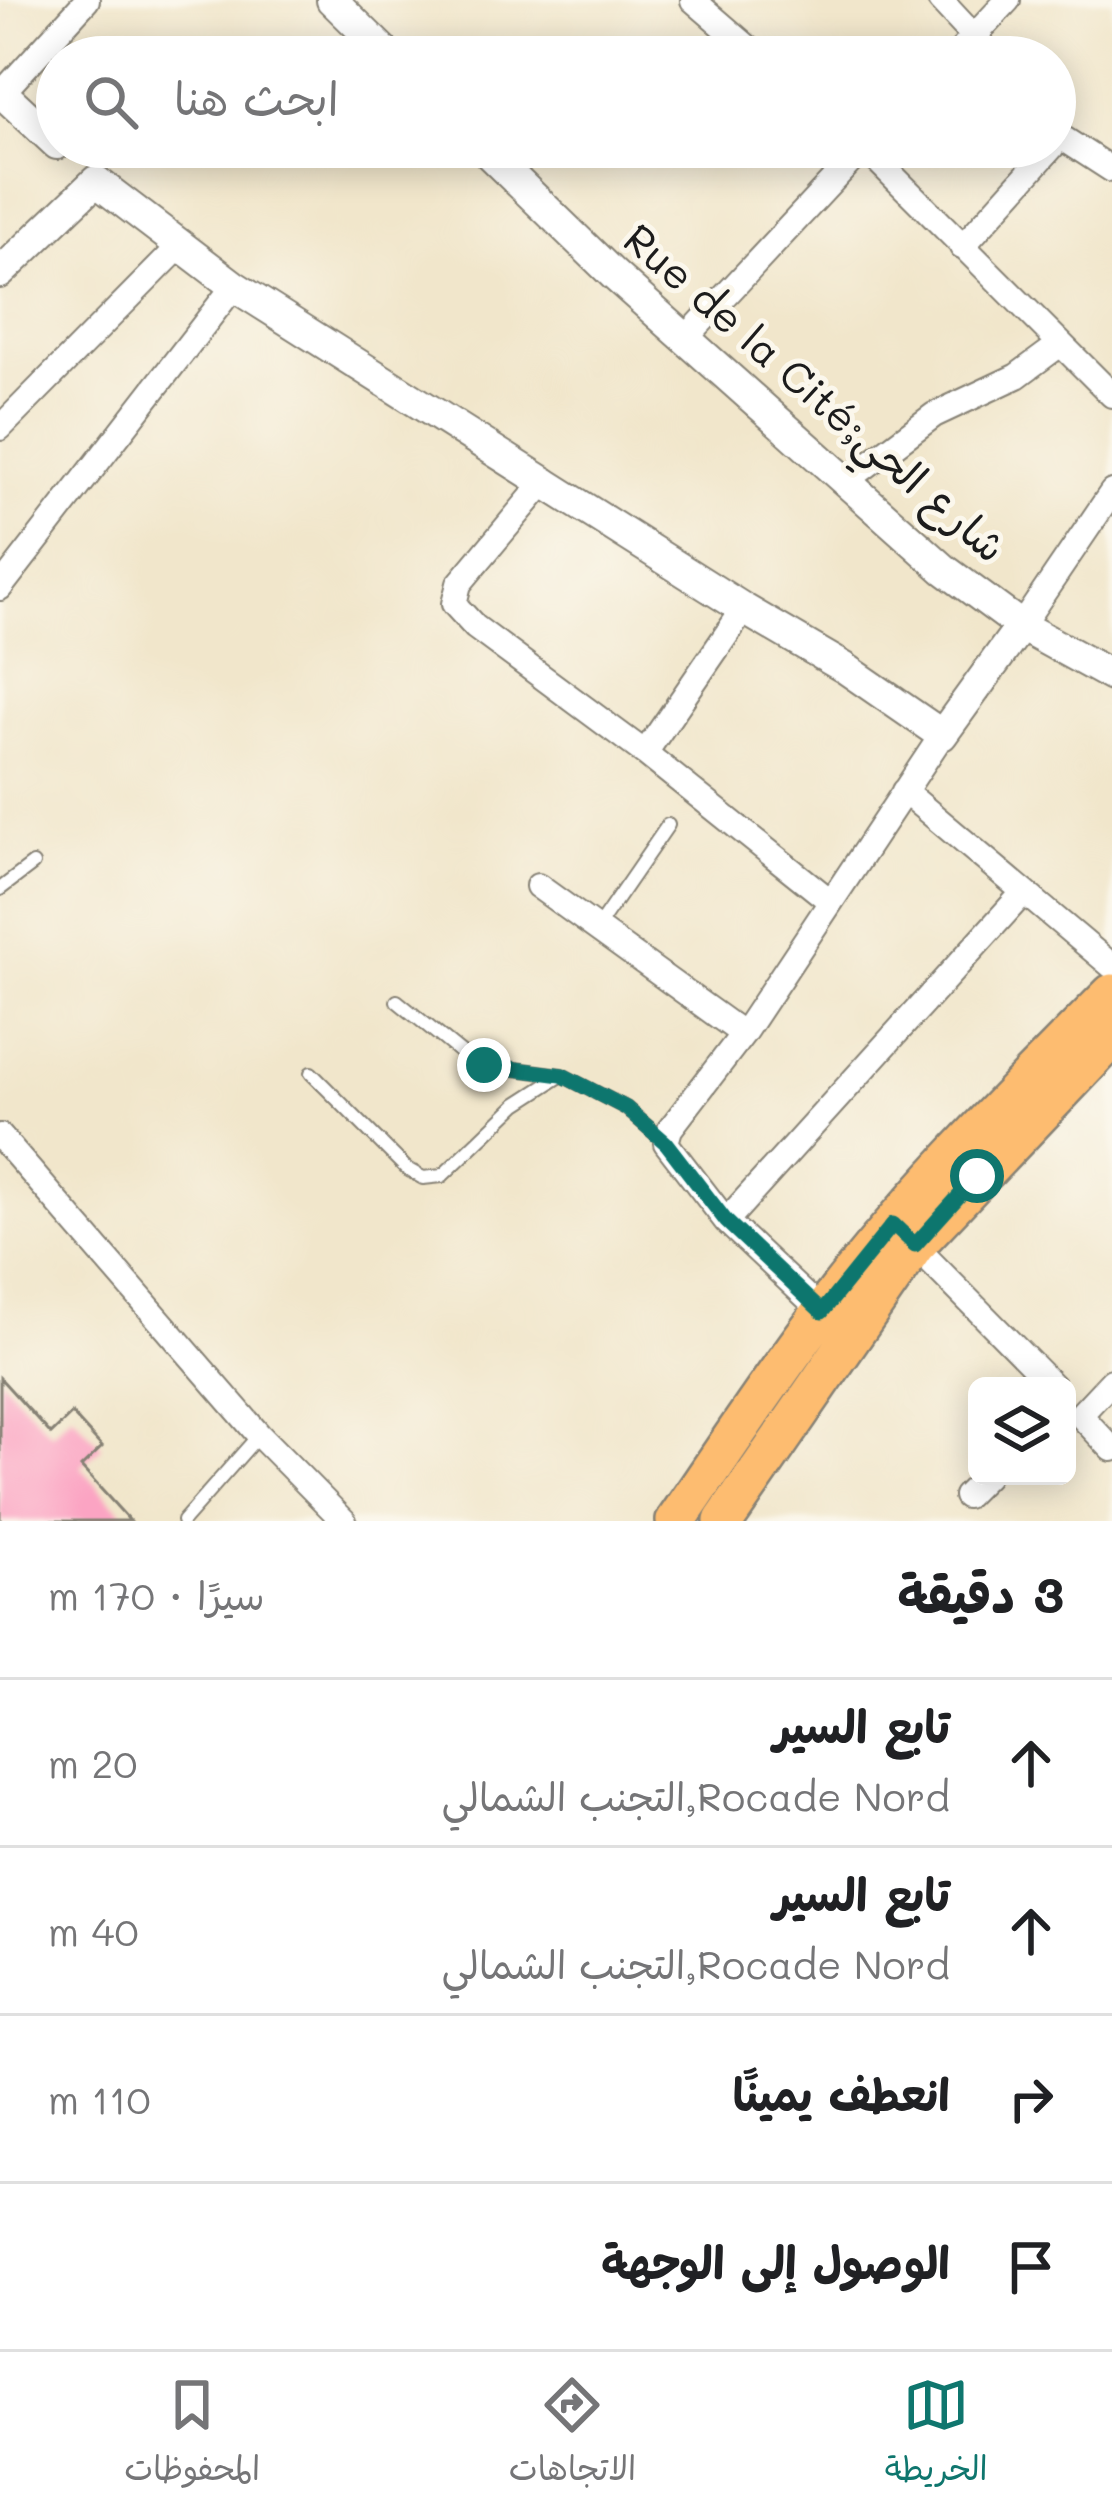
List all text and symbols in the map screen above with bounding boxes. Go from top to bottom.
search box [36,36,1076,168]
text: ابحث هنا [174,68,339,126]
icon: search [78,69,144,135]
street label: Rue de la Cité;شارع الحي [606,211,1019,581]
route end [457,1038,511,1092]
route start [950,1149,1004,1203]
map controls [968,1377,1076,1485]
button: layers [968,1377,1076,1485]
text: 3 دقيقة [897,1559,1064,1626]
text: سيرًا · 170 m [48,1569,265,1620]
text: تابع السير [773,1696,950,1754]
icon: ahead [998,1730,1064,1796]
text: 20 m [48,1737,137,1788]
text: Rocade Nord,التجنب الشمالي [441,1770,950,1821]
text: تابع السير [773,1864,950,1922]
icon: ahead [998,1898,1064,1964]
text: 40 m [48,1905,139,1956]
text: Rocade Nord,التجنب الشمالي [441,1938,950,1989]
text: انعطف يمينًا [733,2064,950,2122]
icon: right [998,2066,1064,2132]
text: 110 m [48,2073,151,2124]
text: الوصول إلى الوجهة [601,2232,950,2290]
icon: arrive [998,2234,1064,2300]
tab: المحفوظات [124,2372,260,2498]
tab: الاتجاهات [509,2372,636,2498]
tab: الخريطة [885,2372,988,2498]

